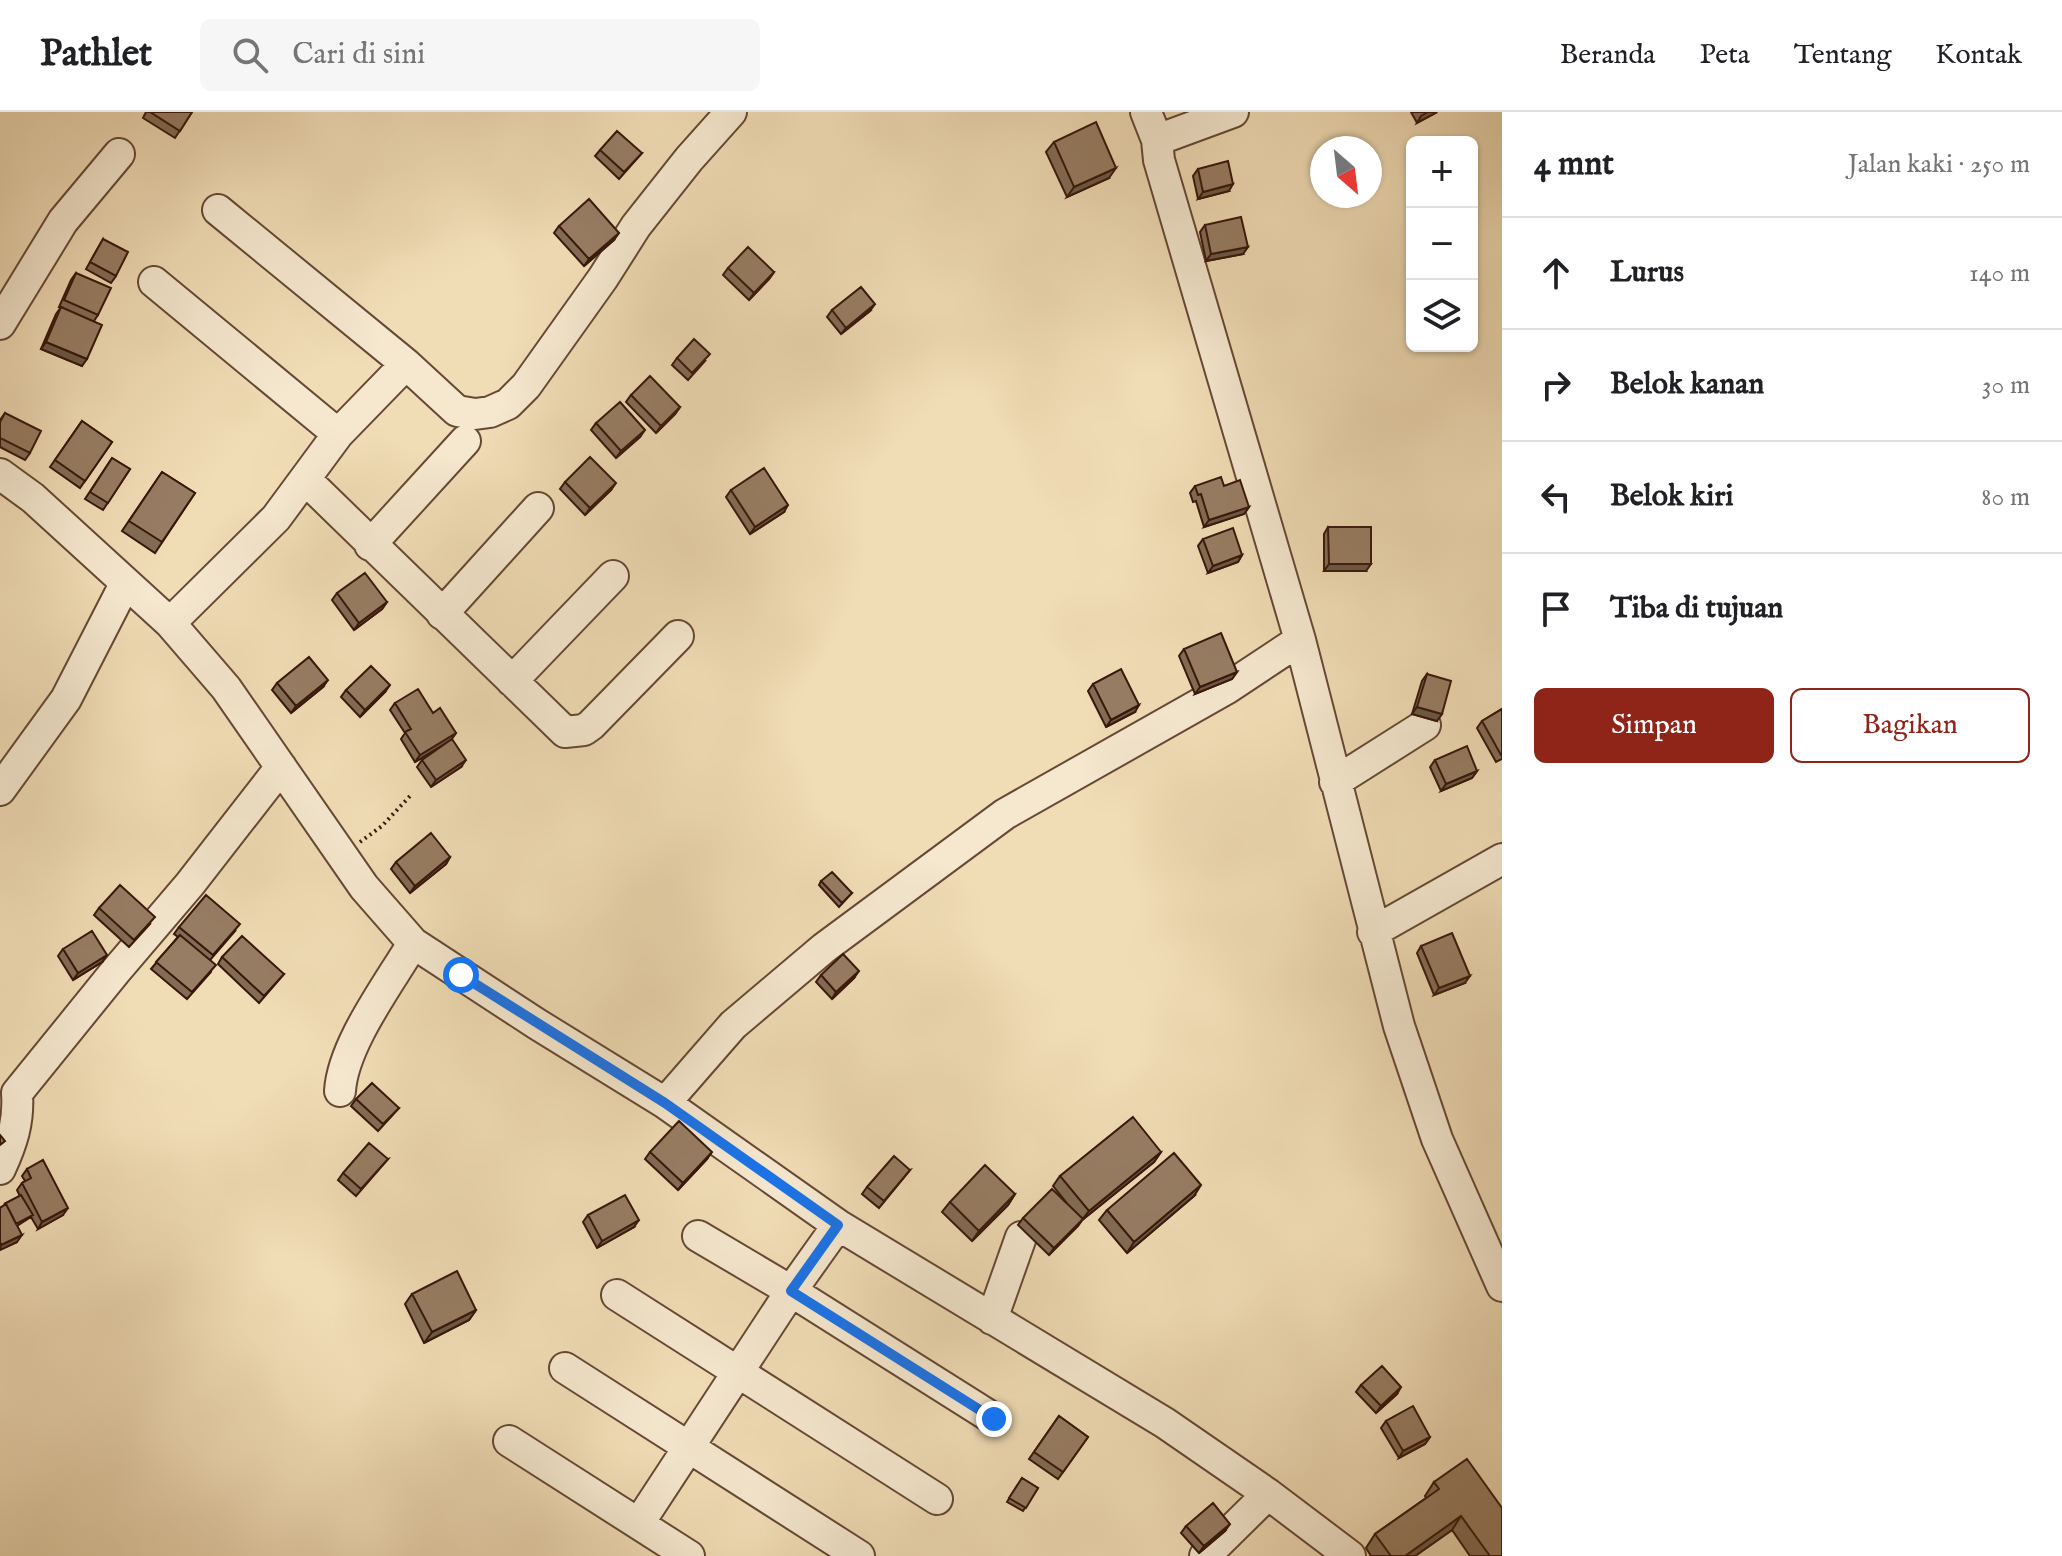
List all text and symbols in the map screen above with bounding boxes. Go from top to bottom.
search box [200,19,760,91]
text: Pathlet [40,31,152,79]
icon: search [228,33,272,77]
text: Cari di sini [292,36,425,74]
text: Beranda [1560,38,1655,73]
text: Peta [1699,38,1750,73]
text: Tentang [1794,38,1891,73]
text: Kontak [1935,38,2022,73]
north arrow [1310,136,1382,208]
map controls [1406,136,1478,352]
button: + [1406,136,1478,208]
text: 4 mnt [1534,143,1614,186]
text: Jalan kaki · 250 m [1848,148,2030,181]
button: − [1406,208,1478,280]
icon: ahead [1534,251,1578,295]
text: Lurus [1610,254,1684,292]
text: 140 m [1969,257,2030,290]
button: layers [1406,280,1478,352]
icon: right [1534,363,1578,407]
text: Belok kanan [1610,366,1764,404]
text: 30 m [1982,369,2030,402]
icon: left [1534,475,1578,519]
text: Belok kiri [1610,478,1733,516]
text: 80 m [1981,481,2030,514]
icon: arrive [1534,587,1578,631]
text: Tiba di tujuan [1610,590,1783,628]
button: Simpan [1534,688,1774,763]
button: Bagikan [1790,688,2030,763]
route start [443,957,479,993]
route end [976,1401,1012,1437]

